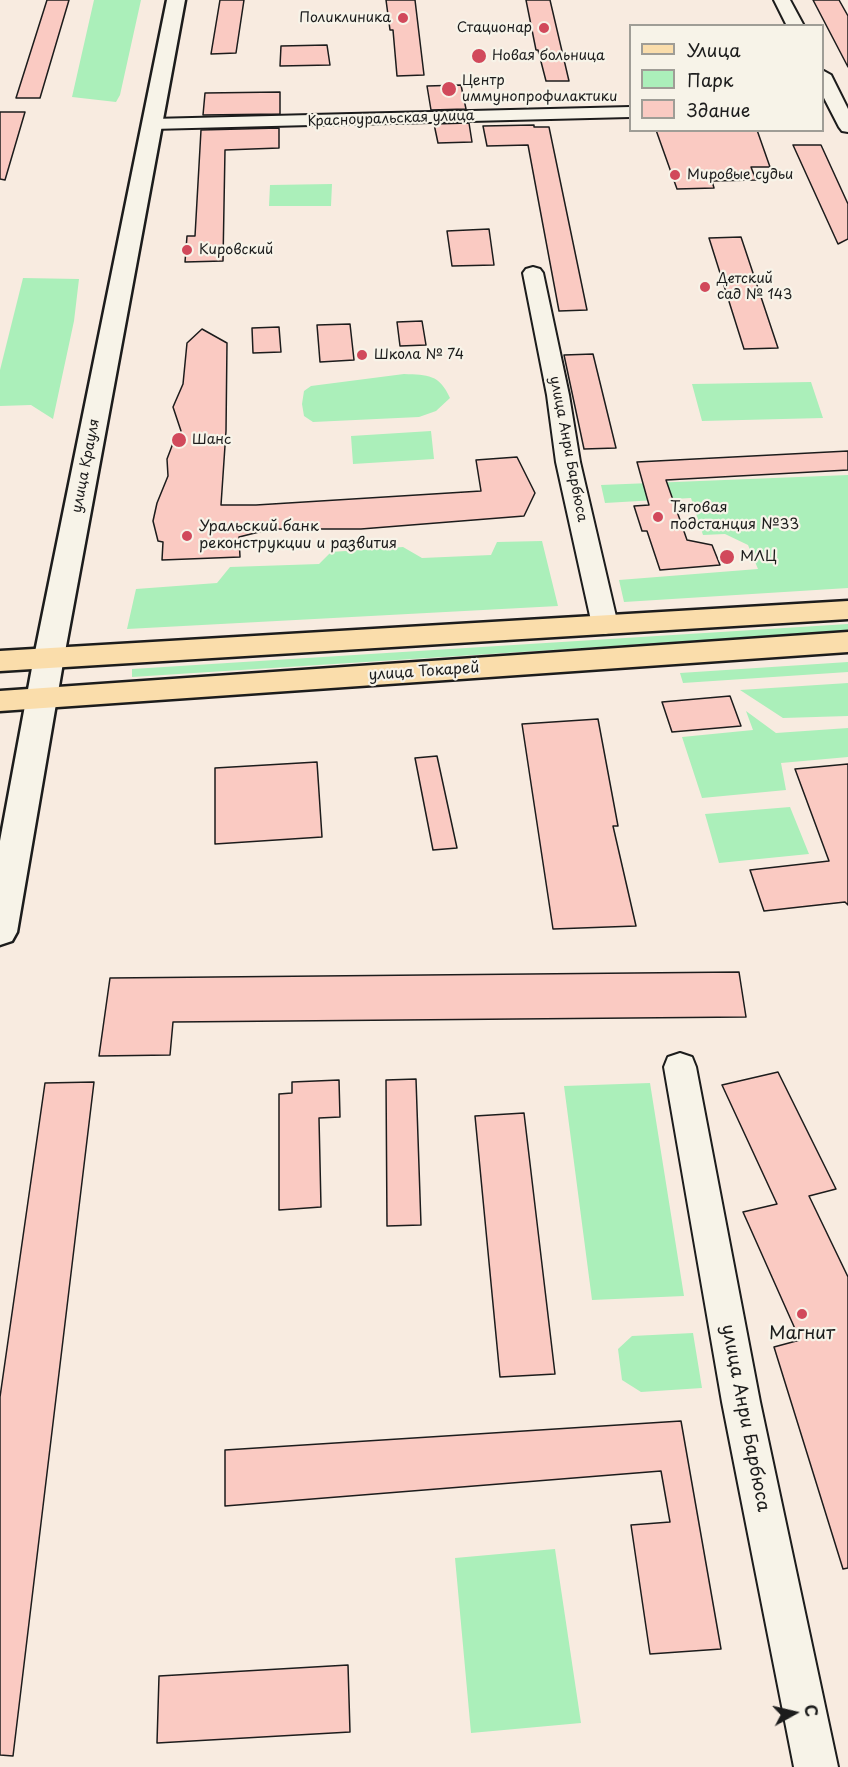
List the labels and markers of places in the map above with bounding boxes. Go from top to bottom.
place label: Поликлиника [299,10,391,26]
marker: Поликлиника [396,11,410,25]
place label: Стационар [457,20,532,36]
marker: Стационар [537,21,551,35]
marker: Новая больница [470,47,488,65]
place label: Новая больница [492,48,605,64]
place label: Центр иммунопрофилактики [462,73,617,106]
marker: Центр иммунопрофилактики [440,80,458,98]
place label: Мировые судьи [687,167,793,183]
marker: Мировые судьи [668,168,682,182]
place label: Кировский [199,242,273,258]
marker: Кировский [180,243,194,257]
place label: Детский сад № 143 [717,271,792,304]
marker: Детский сад № 143 [698,280,712,294]
place label: Школа № 74 [374,347,464,363]
marker: Школа № 74 [355,348,369,362]
marker: Шанс [170,431,188,449]
place label: Шанс [192,432,231,448]
place label: Тяговая подстанция №33 [670,499,799,534]
marker: Тяговая подстанция №33 [651,510,665,524]
place label: Уральский банк реконструкции и развития [199,518,397,553]
marker: Уральский банк реконструкции и развития [180,529,194,543]
marker: МЛЦ [718,548,736,566]
place label: МЛЦ [740,548,777,566]
marker: Магнит [795,1307,809,1321]
place label: Магнит [769,1323,835,1345]

